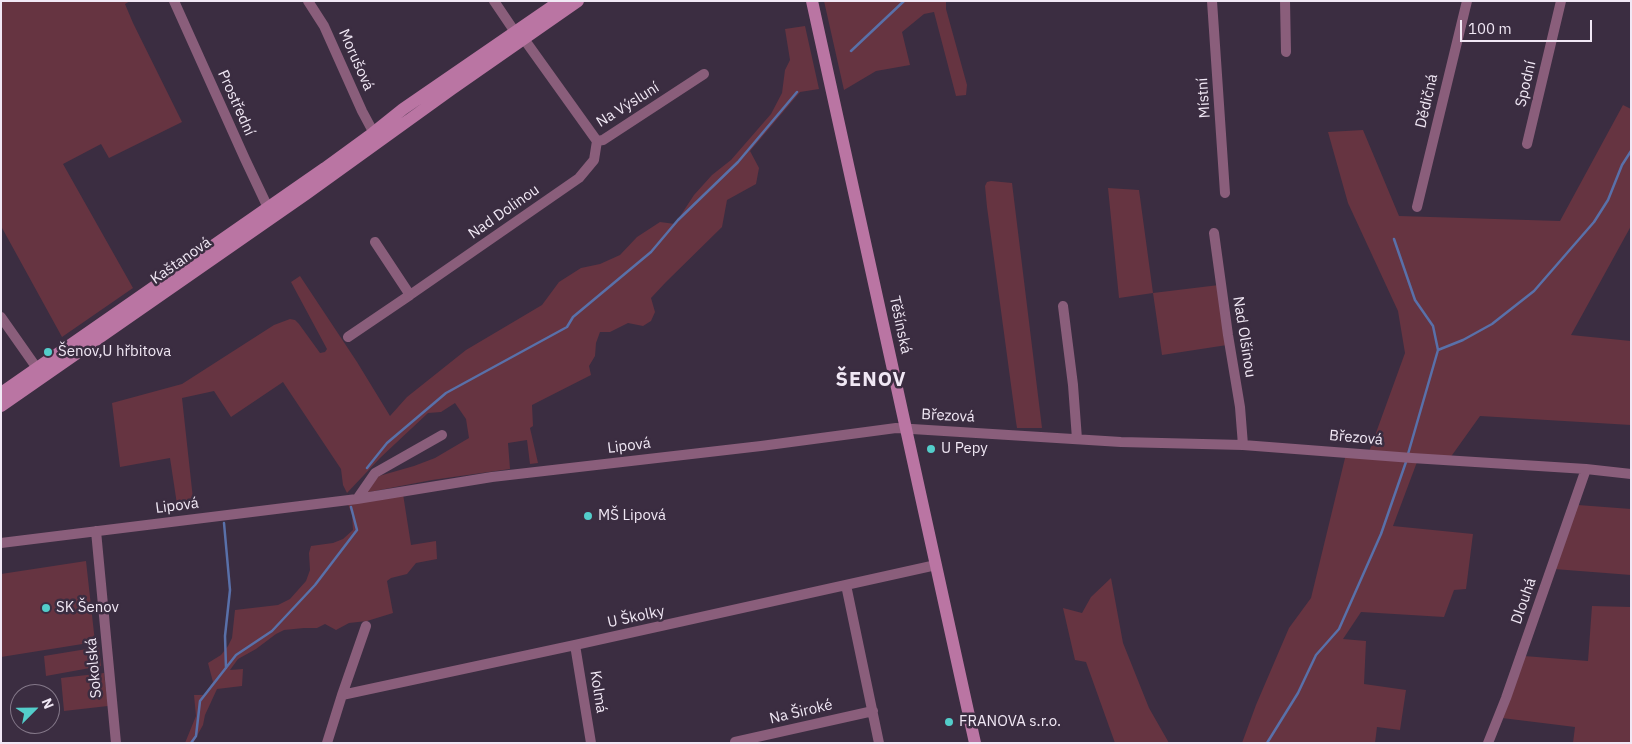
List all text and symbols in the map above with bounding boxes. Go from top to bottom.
scale bar [1462,10,1594,42]
text: 100 m [1468,19,1512,38]
street label: Morušová [334,26,378,94]
street label: Spodní [1512,59,1540,109]
street label: Prostřední [214,67,258,139]
street label: Dědičná [1412,72,1442,130]
street label: Místní [1194,77,1214,119]
street label: Na Výsluní [593,79,663,131]
street label: Nad Dolinou [465,181,543,243]
street label: Kaštanová [147,234,215,288]
street label: Těšínská [885,294,915,356]
street label: Nad Olšinou [1229,295,1259,379]
place label: Šenov,U hřbitova [58,343,171,361]
marker: Šenov,U hřbitova [42,346,54,358]
district label: ŠENOV [835,368,907,392]
street label: Březová [921,406,975,426]
street label: Březová [1328,427,1384,449]
street label: Lipová [606,434,652,458]
place label: U Pepy [941,440,988,458]
marker: U Pepy [925,443,937,455]
street label: Lipová [154,494,200,518]
place label: MŠ Lipová [598,507,666,525]
marker: MŠ Lipová [582,510,594,522]
street label: Dlouhá [1508,576,1540,626]
place label: SK Šenov [56,599,119,617]
marker: SK Šenov [40,602,52,614]
street label: U Školky [606,602,666,632]
street label: Sokolská [82,637,106,699]
street label: Kolmá [586,669,610,715]
north arrow [10,684,60,734]
text: N [38,695,58,712]
street label: Na Široké [768,696,834,728]
place label: FRANOVA s.r.o. [959,713,1061,731]
marker: FRANOVA s.r.o. [943,716,955,728]

